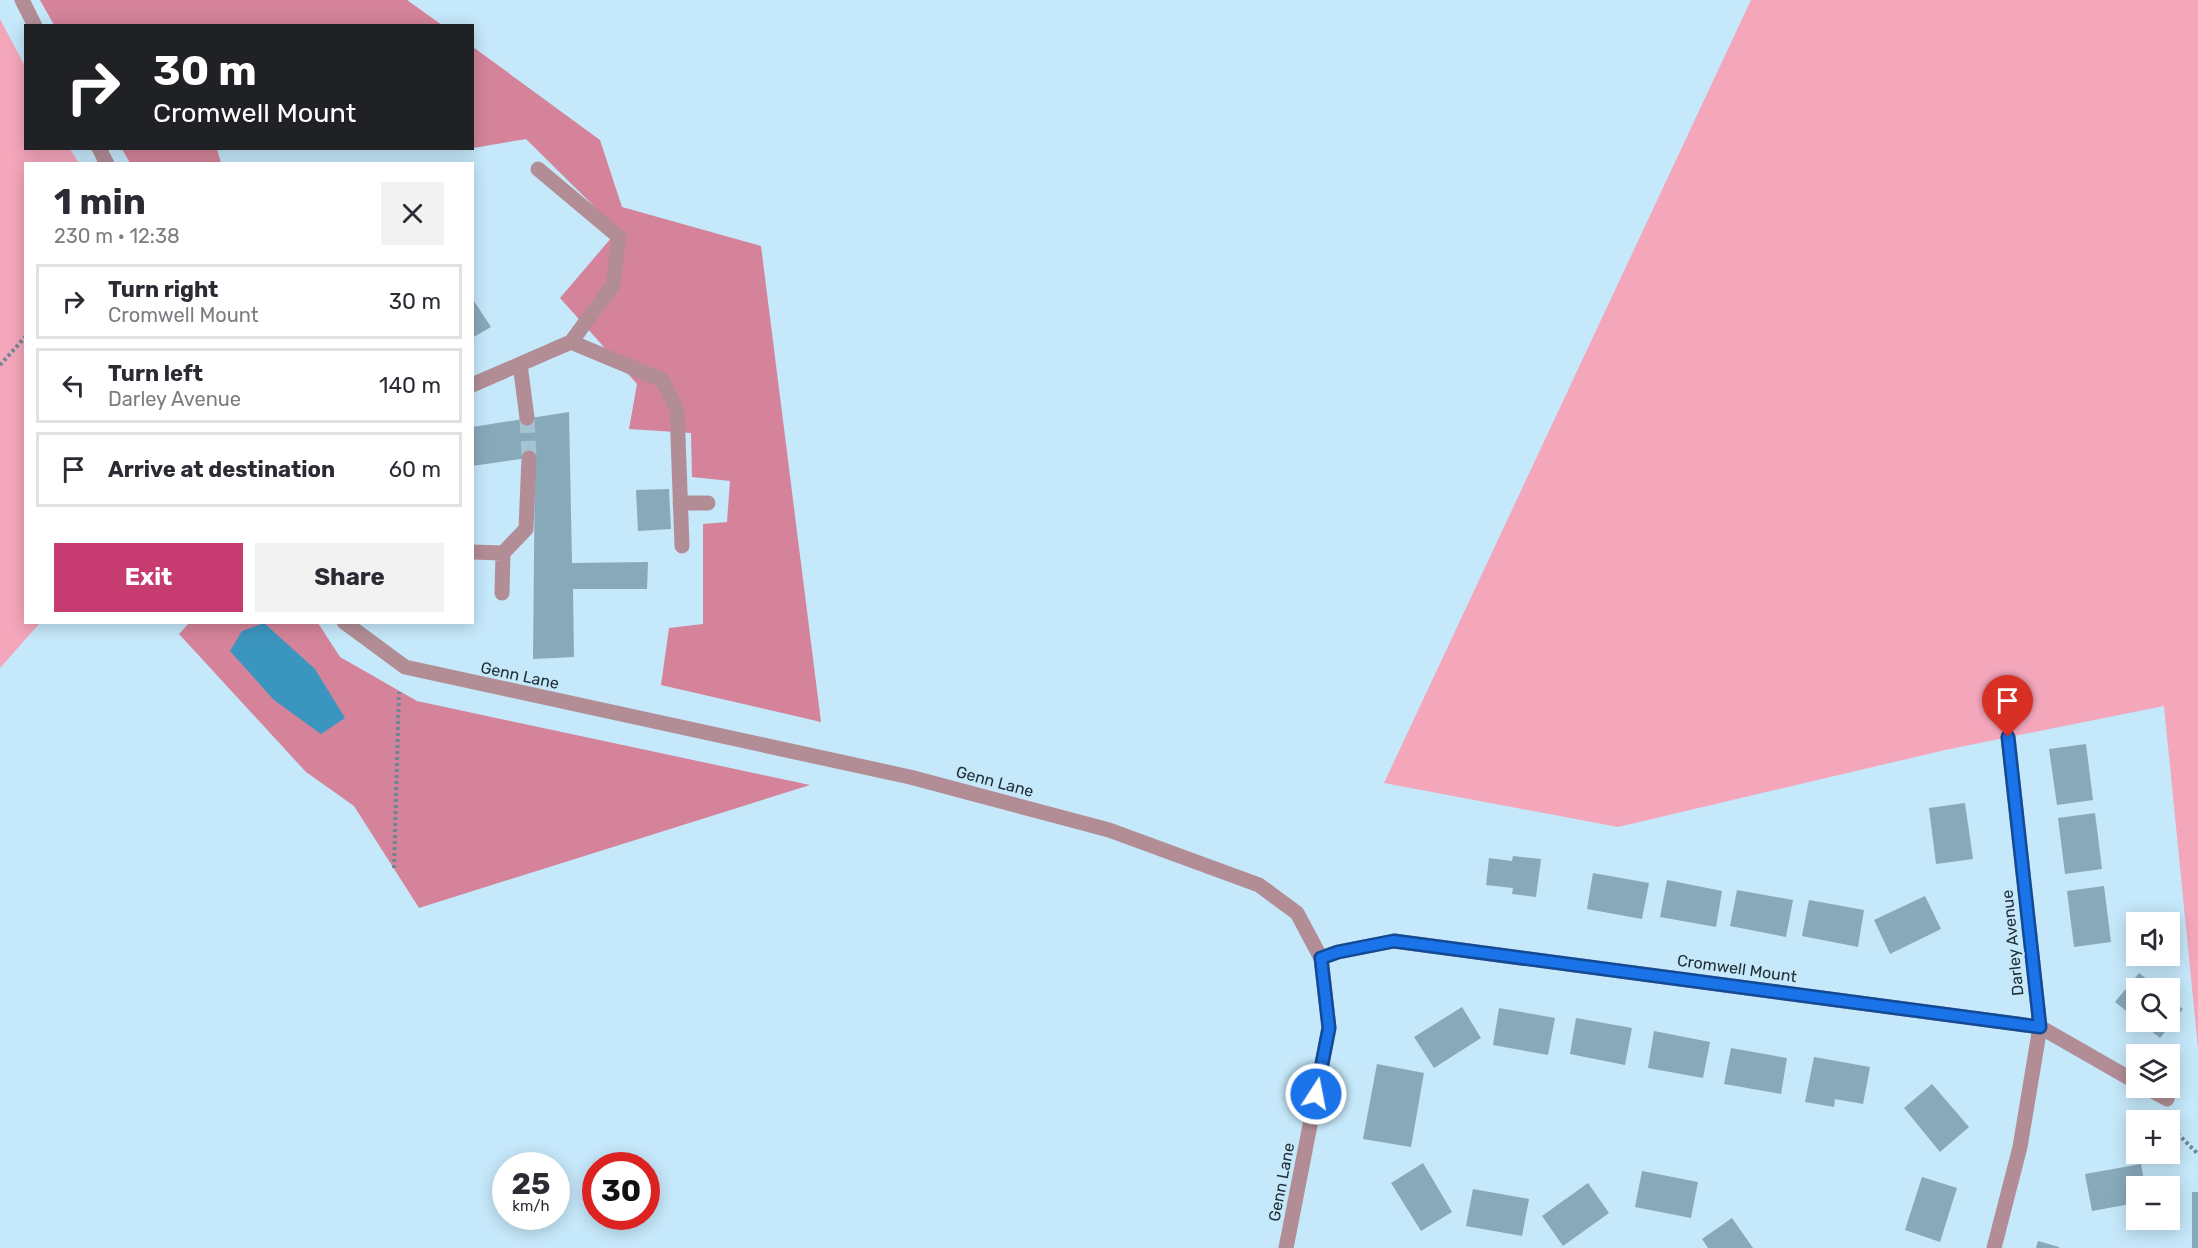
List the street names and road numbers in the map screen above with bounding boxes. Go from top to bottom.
street label: Genn Lane [479,658,561,693]
street label: Genn Lane [954,762,1036,801]
street label: Darley Avenue [1997,889,2028,997]
street label: Cromwell Mount [1676,951,1798,986]
street label: Genn Lane [1265,1141,1298,1223]

